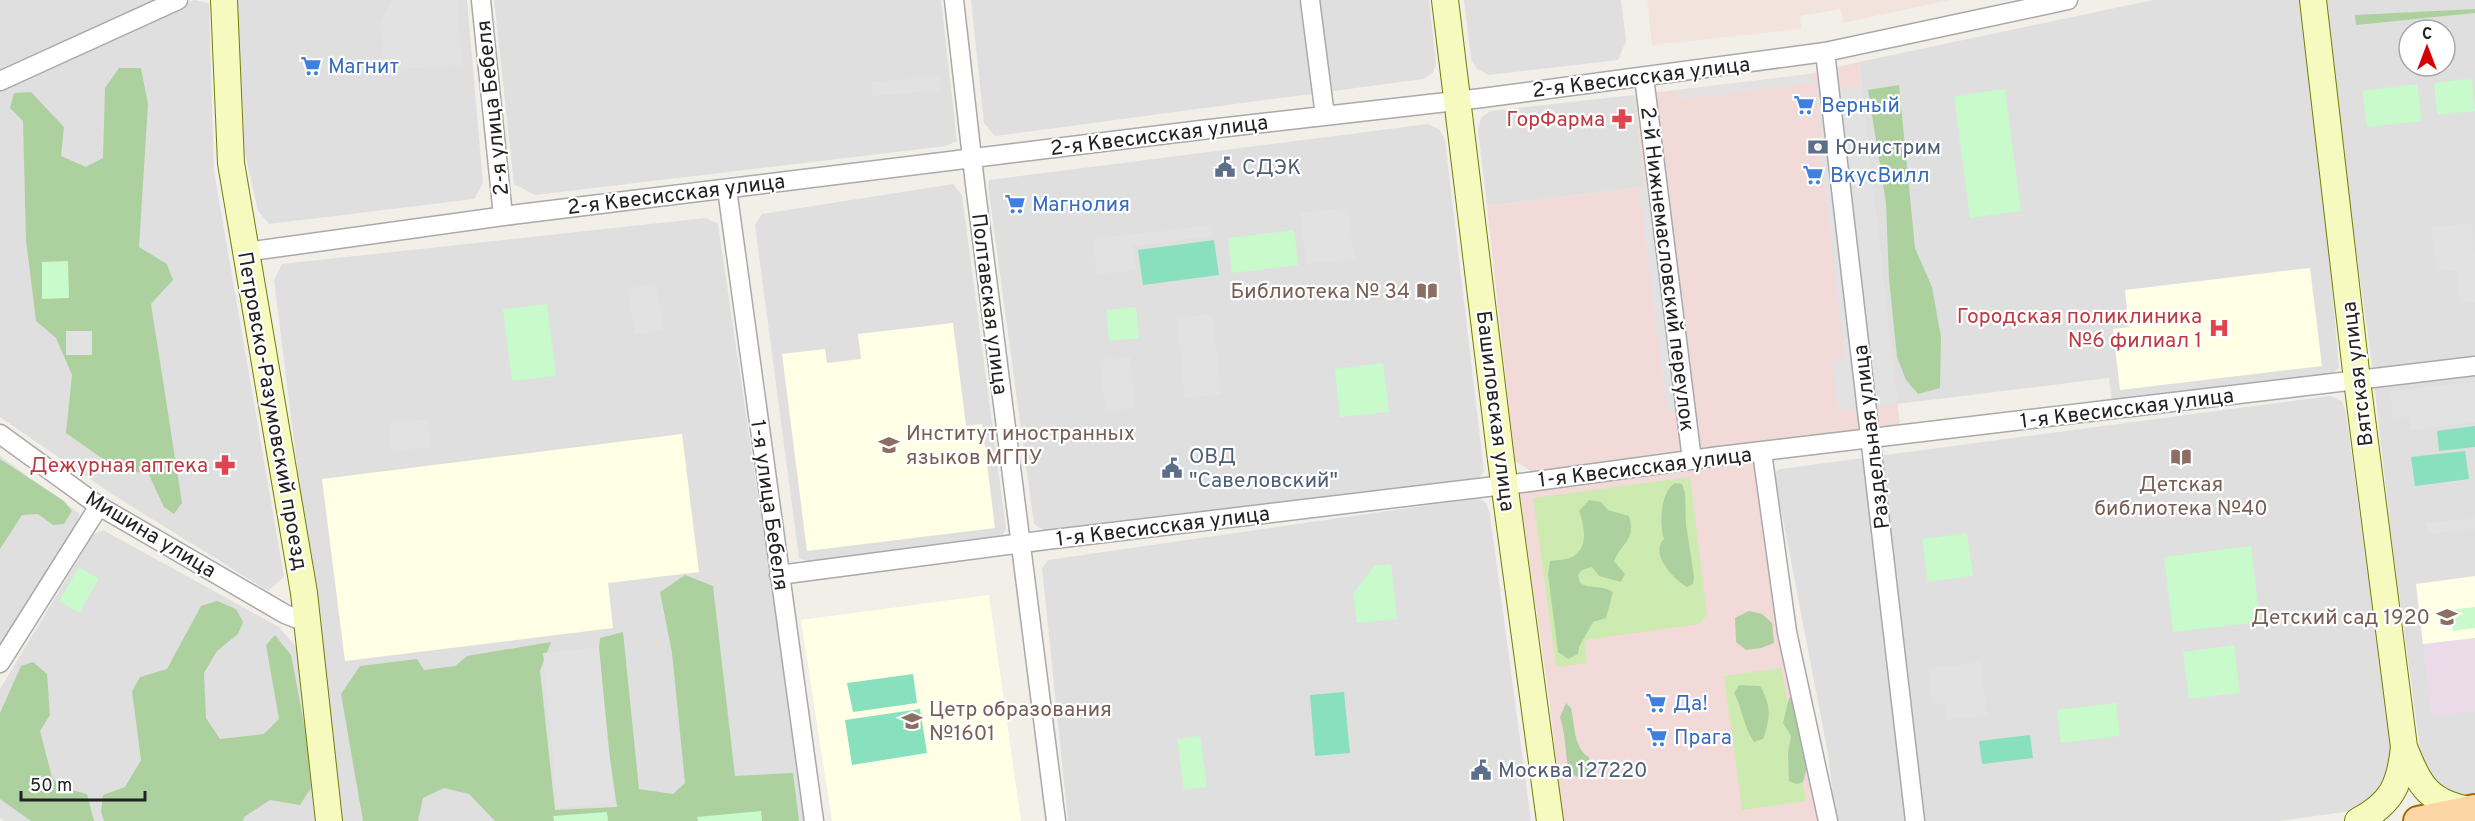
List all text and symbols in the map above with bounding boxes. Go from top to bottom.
north arrow [2397,18,2457,78]
street label: 2-я улица Бебеля [471,19,516,197]
text: С [2422,25,2432,45]
street label: 2-я Квесисская улица [1531,52,1752,105]
supermarket icon: Магнит [299,54,323,78]
place label: Магнит [328,54,399,81]
supermarket icon: Верный [1792,93,1816,117]
place label: Верный [1821,93,1900,120]
street label: 2-й Нижнемасловский переулок [1633,105,1700,433]
place label: ГорФарма [1506,107,1605,134]
pharmacy icon: ГорФарма [1610,107,1634,131]
street label: 2-я Квесисская улица [1049,110,1270,163]
bank icon: Юнистрим [1806,135,1830,159]
place label: Юнистрим [1835,135,1941,162]
public building icon: СДЭК [1213,155,1237,179]
place label: СДЭК [1242,155,1301,182]
supermarket icon: ВкусВилл [1801,163,1825,187]
place label: ВкусВилл [1830,163,1930,190]
street label: 2-я Квесисская улица [566,169,787,222]
supermarket icon: Магнолия [1003,192,1027,216]
place label: Магнолия [1032,192,1130,219]
street label: Полтавская улица [964,212,1013,396]
street label: Петровско-Разумовский проезд [230,250,313,573]
place label: Библиотека № 34 [1231,279,1410,306]
library icon: Библиотека № 34 [1415,279,1439,303]
street label: Вятская улица [2336,300,2381,448]
place label: Городская поликлиника №6 филиал 1 [1957,304,2202,355]
street label: Башиловская улица [1469,309,1520,513]
hospital icon: Городская поликлиника №6 филиал 1 [2207,316,2231,340]
street label: Раздельная улица [1848,343,1897,530]
street label: 1-я Квесисская улица [2019,383,2236,436]
street label: 1-я улица Бебеля [743,418,794,592]
place label: Институт иностранных языков МГПУ [906,421,1135,472]
school or university icon: Институт иностранных языков МГПУ [877,433,901,457]
street label: 1-я Квесисская улица [1537,442,1754,495]
place label: ОВД "Савеловский" [1189,444,1338,495]
library icon: Детская библиотека №40 [2169,445,2193,469]
place label: Дежурная аптека [30,453,208,480]
pharmacy icon: Дежурная аптека [213,453,237,477]
public building icon: ОВД "Савеловский" [1160,456,1184,480]
place label: Детская библиотека №40 [2094,472,2268,523]
street label: Мишина улица [80,486,221,585]
street label: 1-я Квесисская улица [1055,501,1272,554]
place label: Детский сад 1920 [2251,605,2430,632]
school or university icon: Детский сад 1920 [2435,605,2459,629]
supermarket icon: Да! [1644,691,1668,715]
place label: Да! [1673,691,1708,718]
place label: Цетр образования №1601 [929,697,1112,748]
school or university icon: Цетр образования №1601 [900,709,924,733]
supermarket icon: Прага [1645,725,1669,749]
place label: Прага [1674,725,1732,752]
public building icon: Москва 127220 [1469,758,1493,782]
place label: Москва 127220 [1498,758,1648,785]
scale bar [21,764,146,802]
text: 50 m [30,775,72,798]

